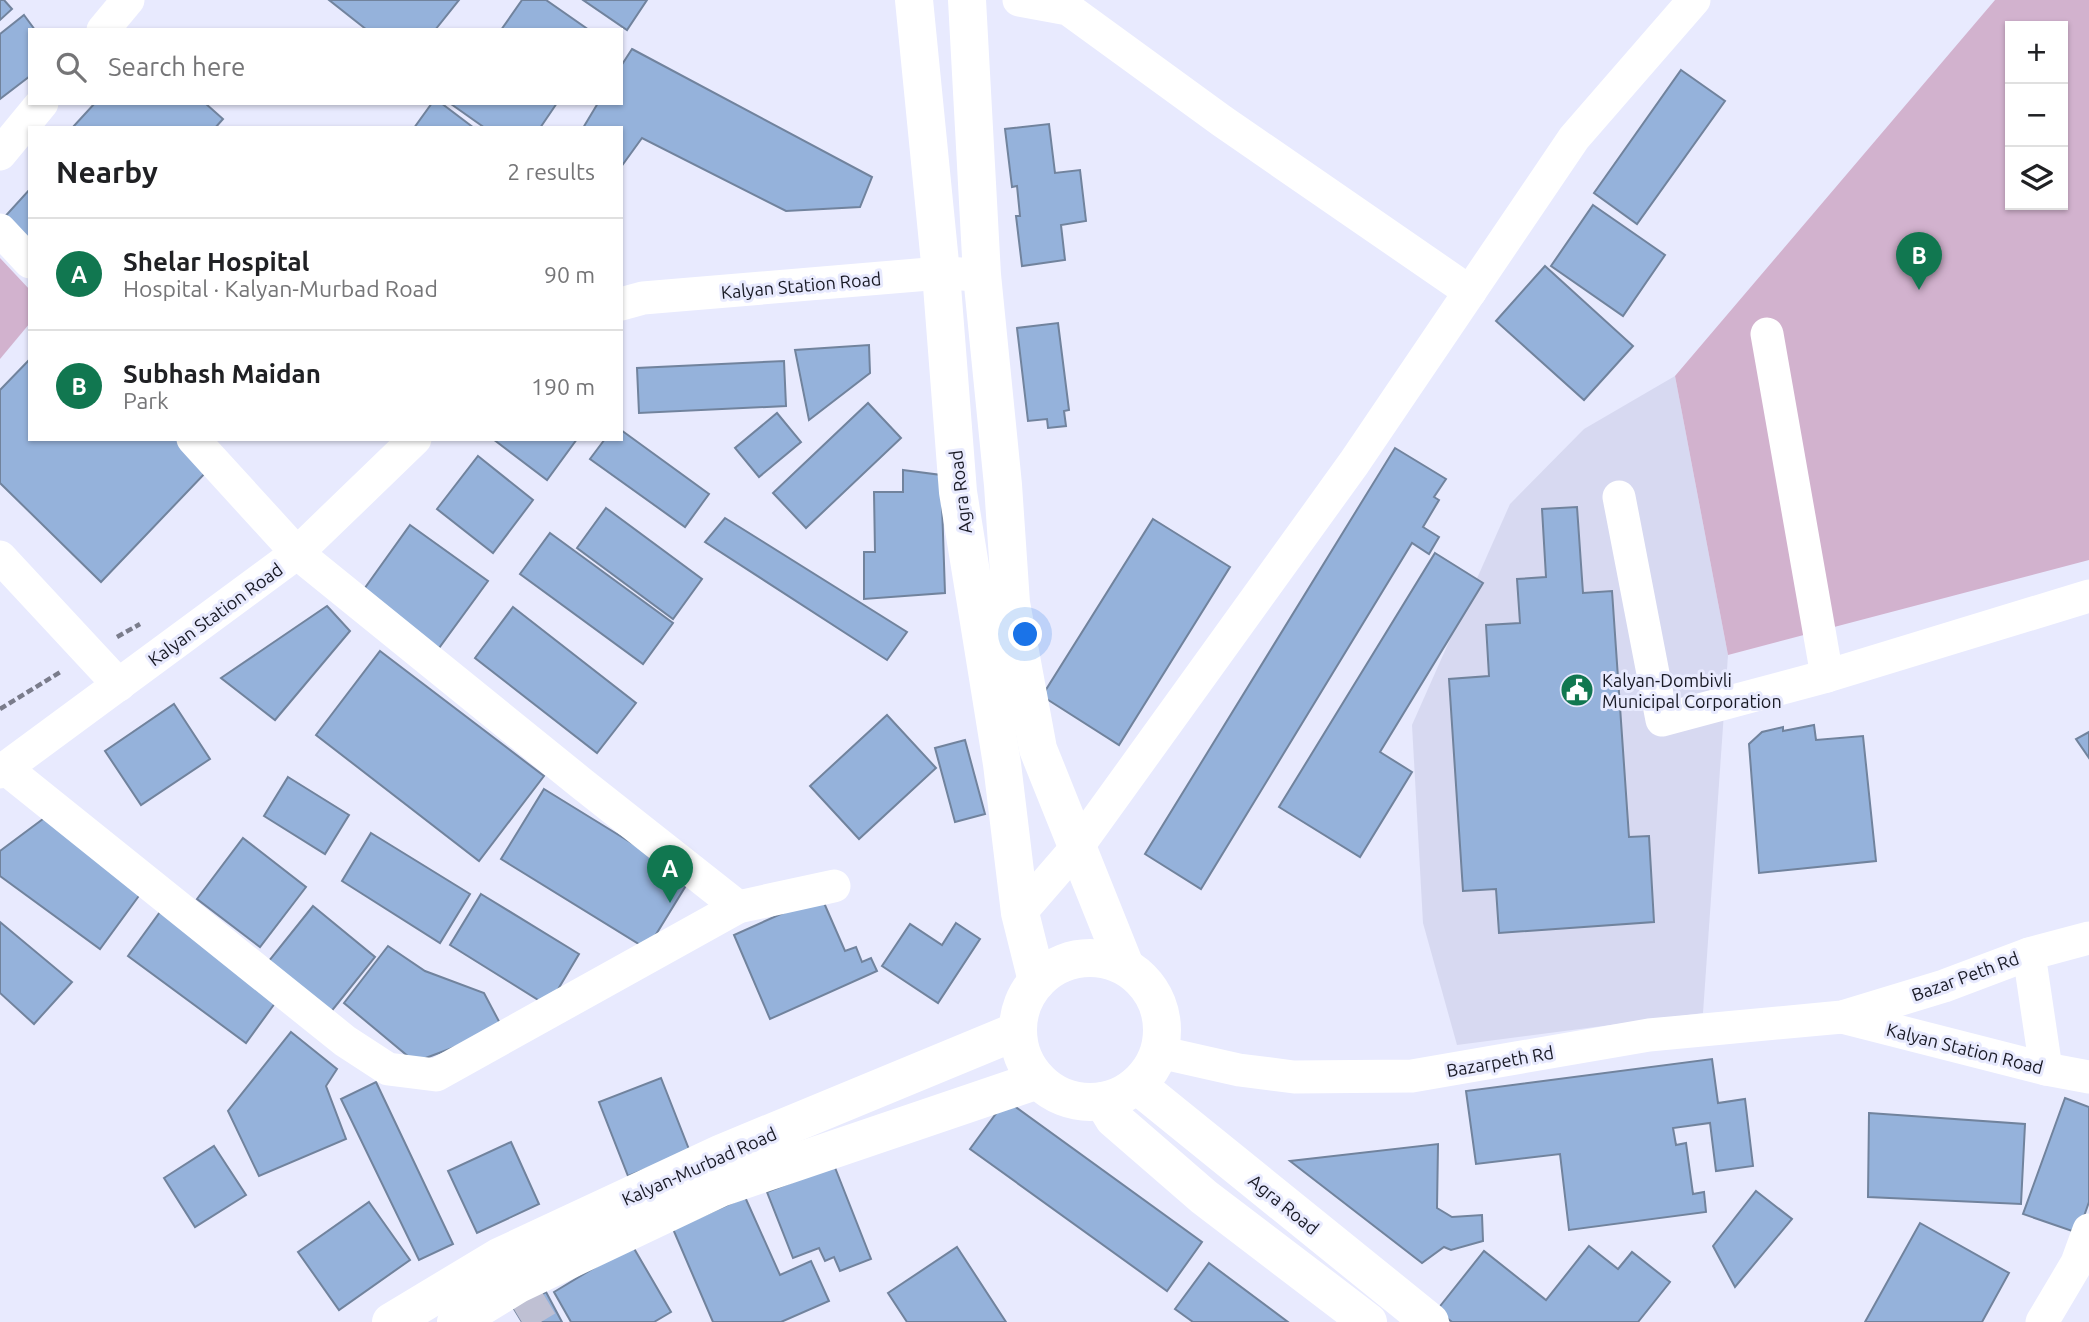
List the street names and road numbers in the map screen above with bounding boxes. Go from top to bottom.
street label: Kalyan Station Road [720,268,882,302]
street label: Agra Road [945,449,975,535]
street label: Kalyan Station Road [144,559,286,669]
street label: Bazar Peth Rd [1909,947,2021,1005]
street label: Kalyan Station Road [1885,1019,2045,1077]
street label: Bazarpeth Rd [1445,1042,1555,1080]
street label: Kalyan-Murbad Road [619,1123,779,1209]
street label: Agra Road [1245,1170,1323,1238]

